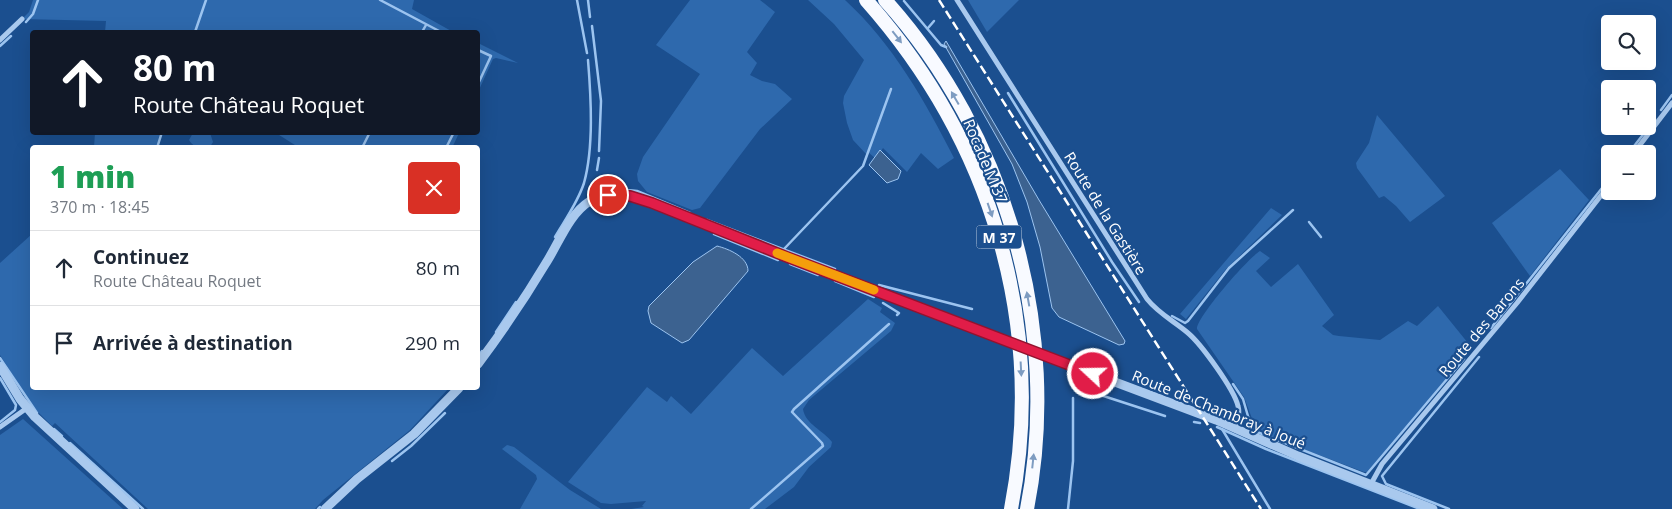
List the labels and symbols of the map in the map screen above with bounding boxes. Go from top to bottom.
one-way arrow [892,30,902,44]
one-way arrow [951,91,960,104]
street label: Rocade M 37 [959,116,1013,206]
street label: Route de la Gastière [1060,148,1152,278]
pin [587,174,629,216]
one-way arrow [987,203,995,218]
road number: M 37 [976,226,1022,248]
street label: Route des Barons [1434,273,1528,381]
one-way arrow [1024,291,1032,307]
position arrow [1066,347,1118,399]
one-way arrow [1018,361,1026,377]
street label: Route de Chambray à Joué [1129,365,1309,453]
one-way arrow [1030,452,1038,468]

